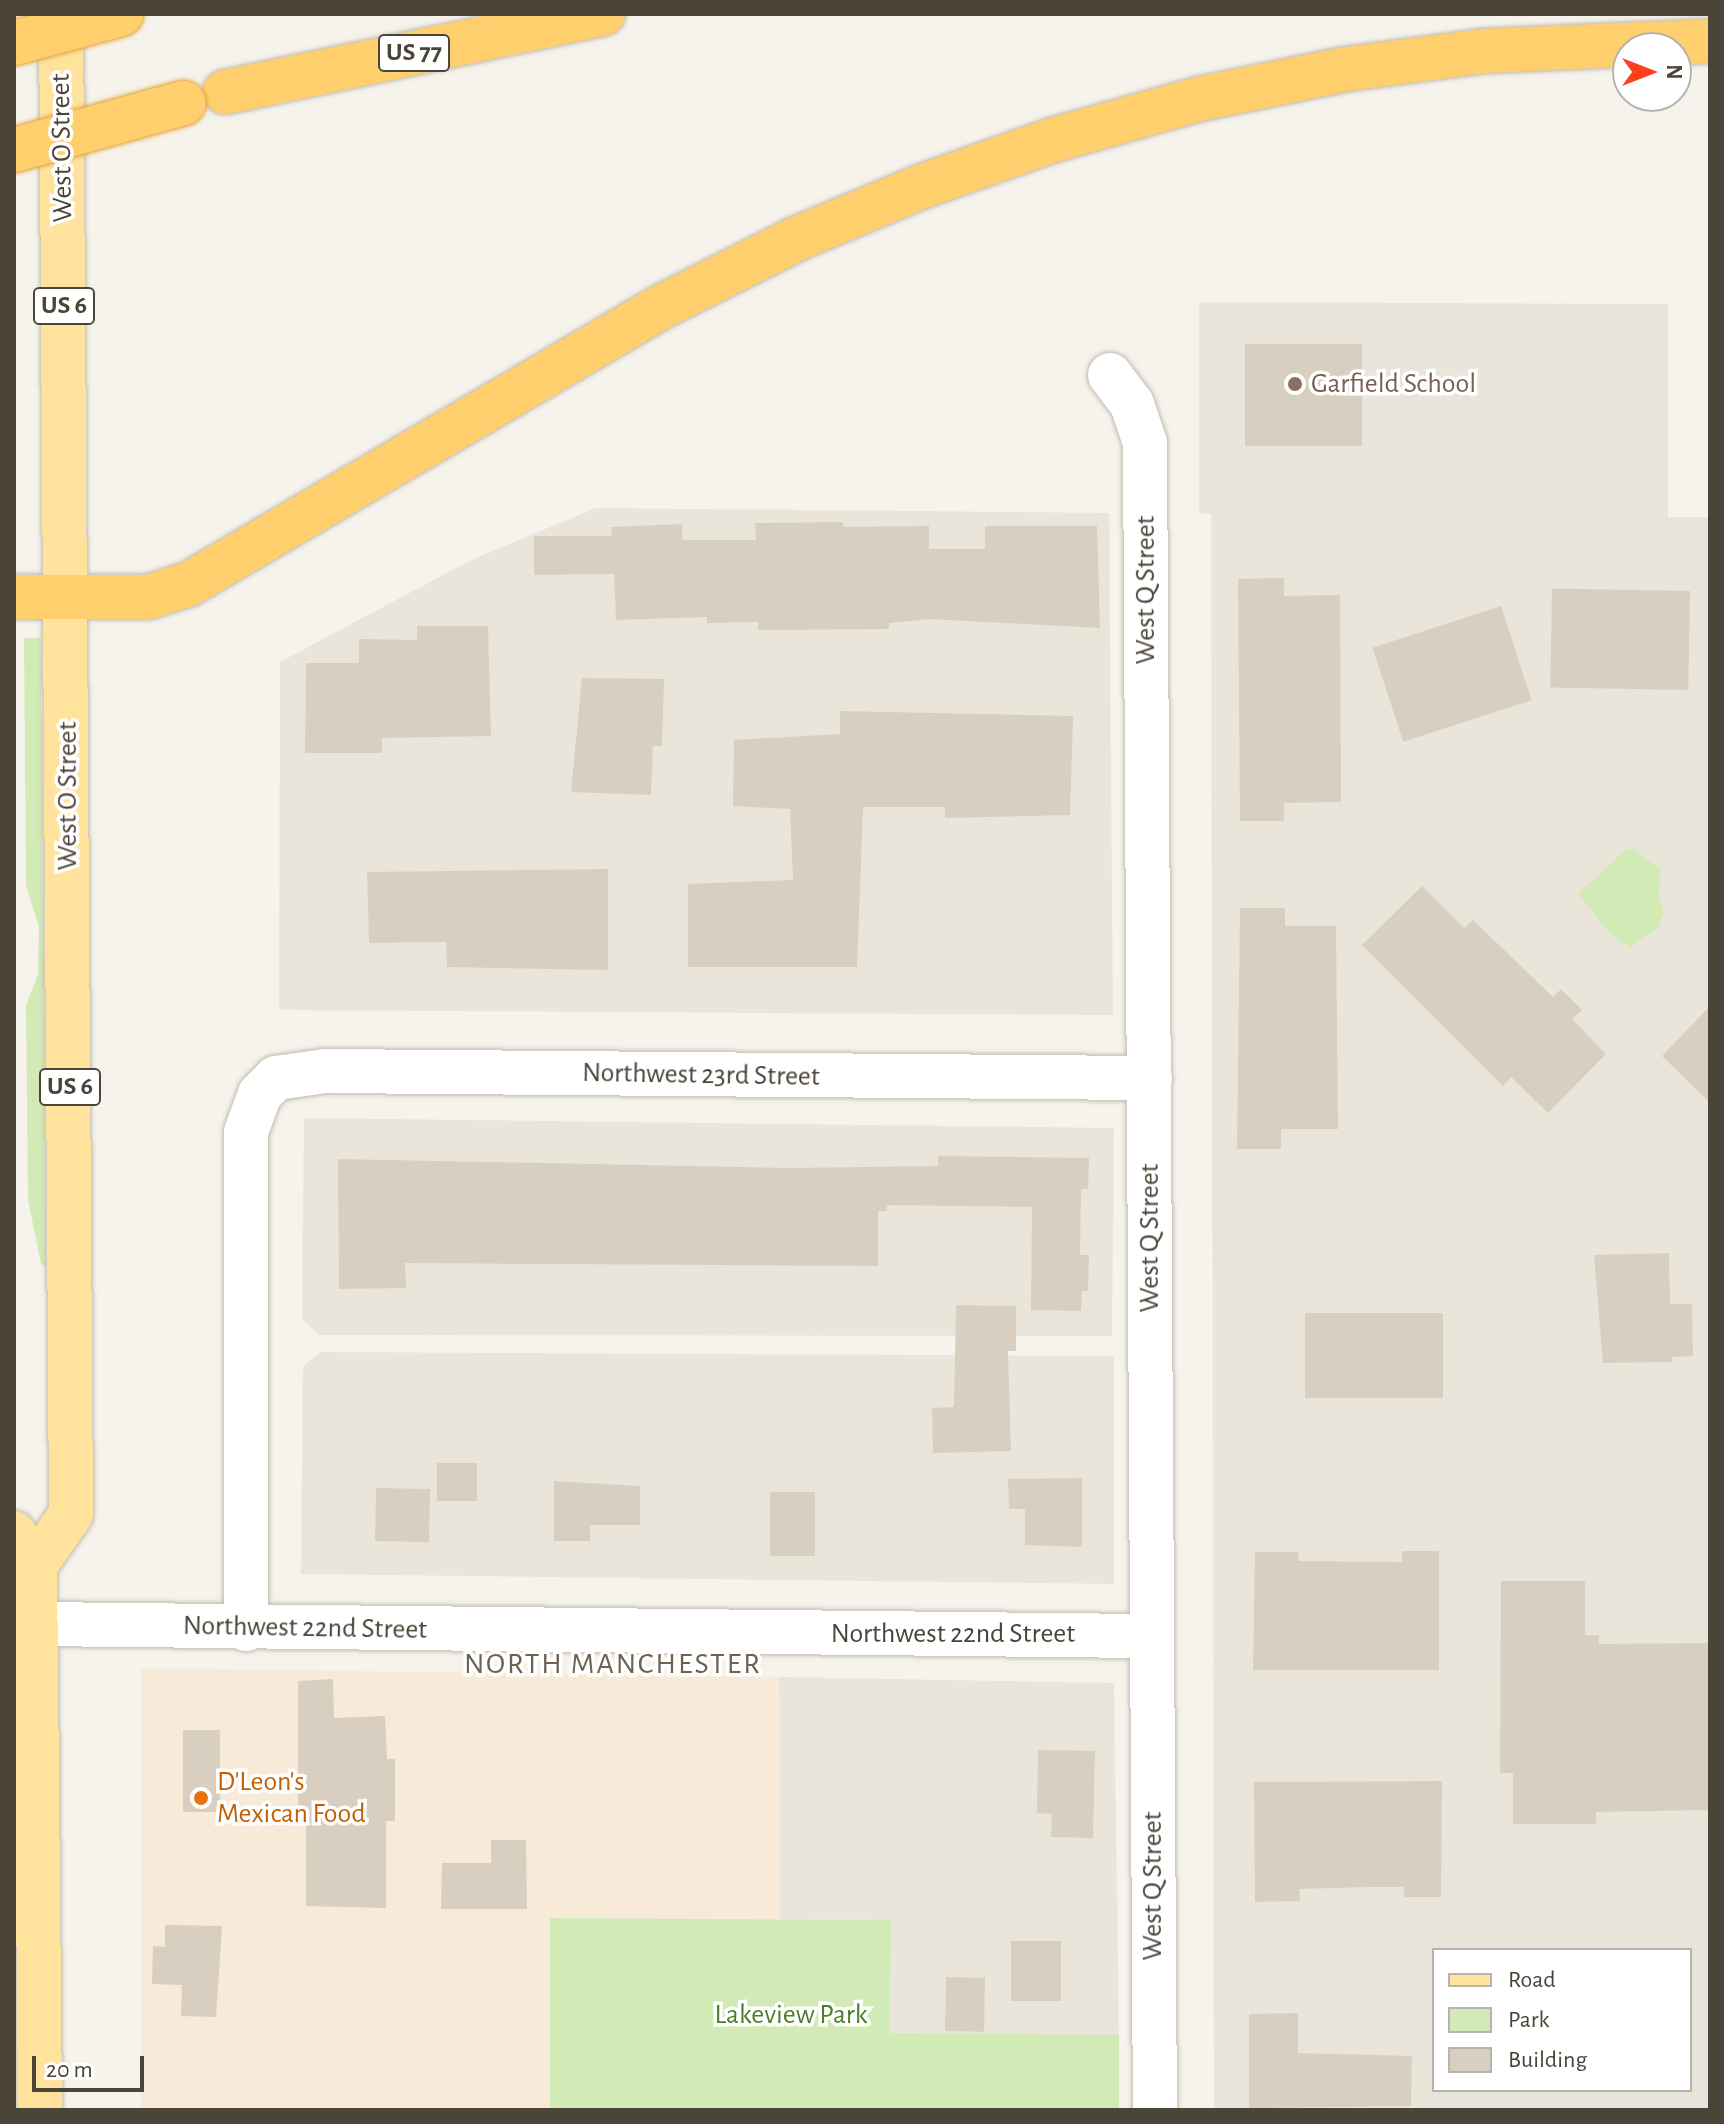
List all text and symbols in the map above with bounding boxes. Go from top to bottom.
road number: US 77 [378,31,450,75]
north arrow [1612,32,1692,112]
text: N [1663,64,1685,80]
street label: West O Street [44,73,80,223]
road number: US 6 [32,284,96,328]
place label: Garfield School [1311,367,1476,401]
marker: Garfield School [1286,375,1304,393]
street label: West Q Street [1129,515,1163,665]
street label: West O Street [51,722,85,870]
street label: Northwest 23rd Street [582,1056,820,1094]
road number: US 6 [38,1065,102,1109]
street label: West Q Street [1133,1163,1167,1313]
street label: Northwest 22nd Street [183,1609,427,1647]
street label: Northwest 22nd Street [831,1617,1075,1651]
district label: NORTH MANCHESTER [464,1646,762,1682]
place label: D'Leon's Mexican Food [217,1765,366,1831]
marker: D'Leon's Mexican Food [192,1789,210,1807]
street label: West Q Street [1136,1811,1170,1961]
legend [1432,1948,1692,2092]
text: Road [1508,1968,1556,1992]
park label: Lakeview Park [714,1998,868,2032]
text: Park [1508,2008,1549,2032]
scale bar [36,2040,148,2090]
text: Building [1508,2048,1587,2072]
text: 20 m [46,2058,93,2082]

